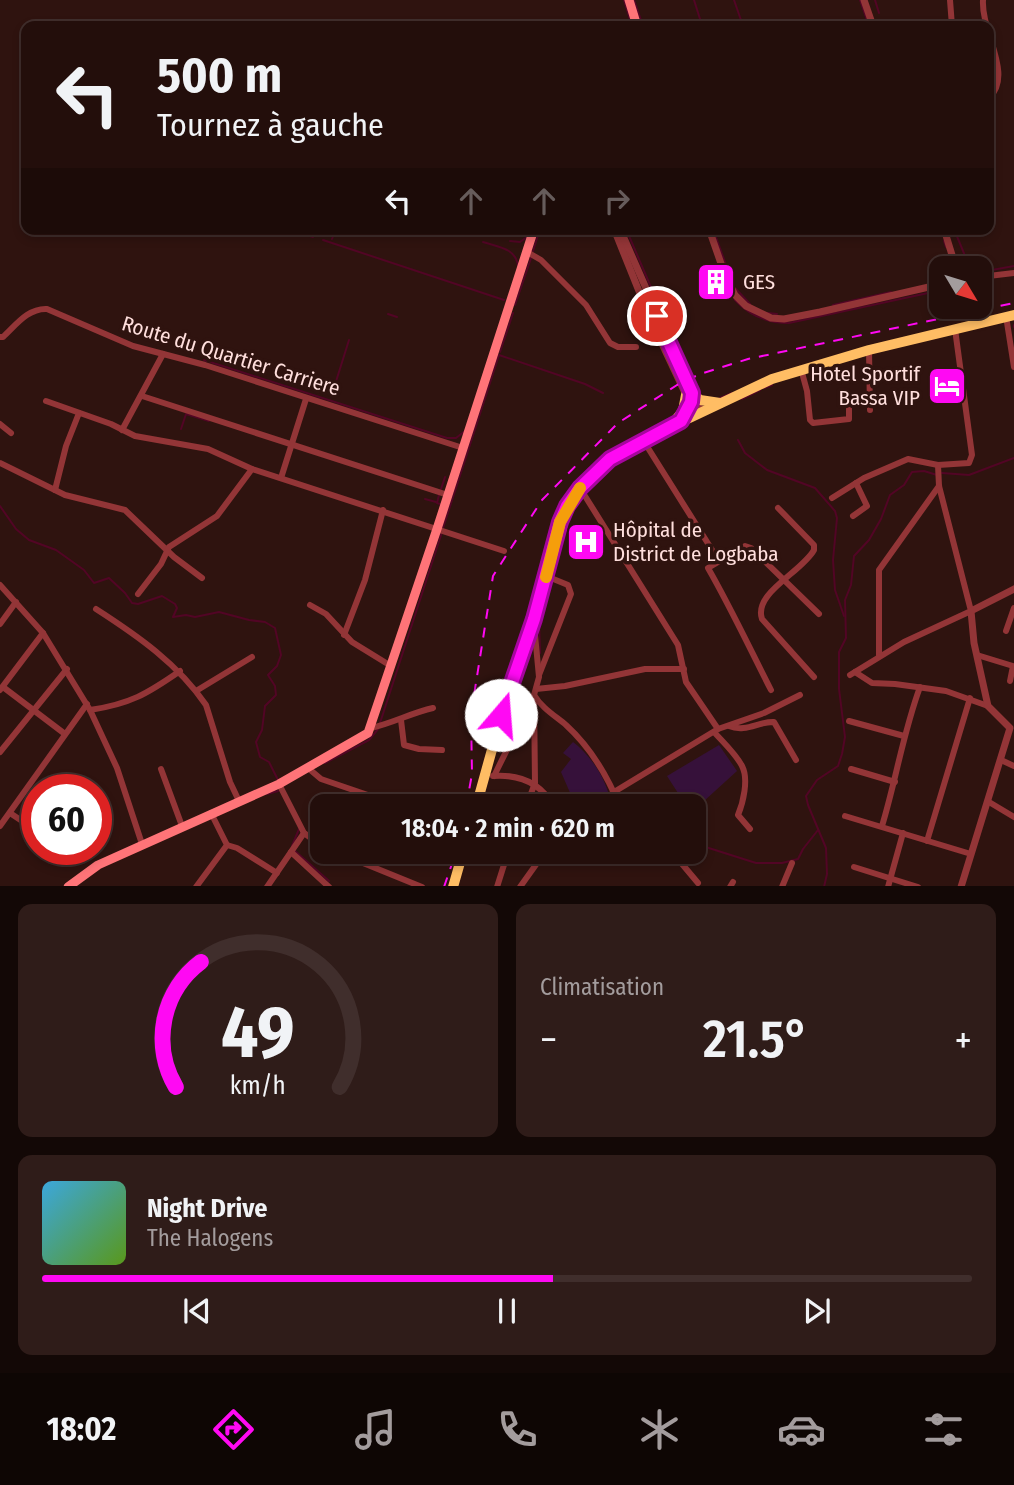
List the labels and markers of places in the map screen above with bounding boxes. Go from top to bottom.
building icon: GES [695,261,737,303]
place label: GES [743,269,775,295]
pin [627,286,687,346]
place label: Hotel Sportif Bassa VIP [810,361,922,411]
hotel icon: Hotel Sportif Bassa VIP [926,365,968,407]
place label: Hôpital de District de Logbaba [613,517,779,567]
hospital icon: Hôpital de District de Logbaba [565,521,607,563]

